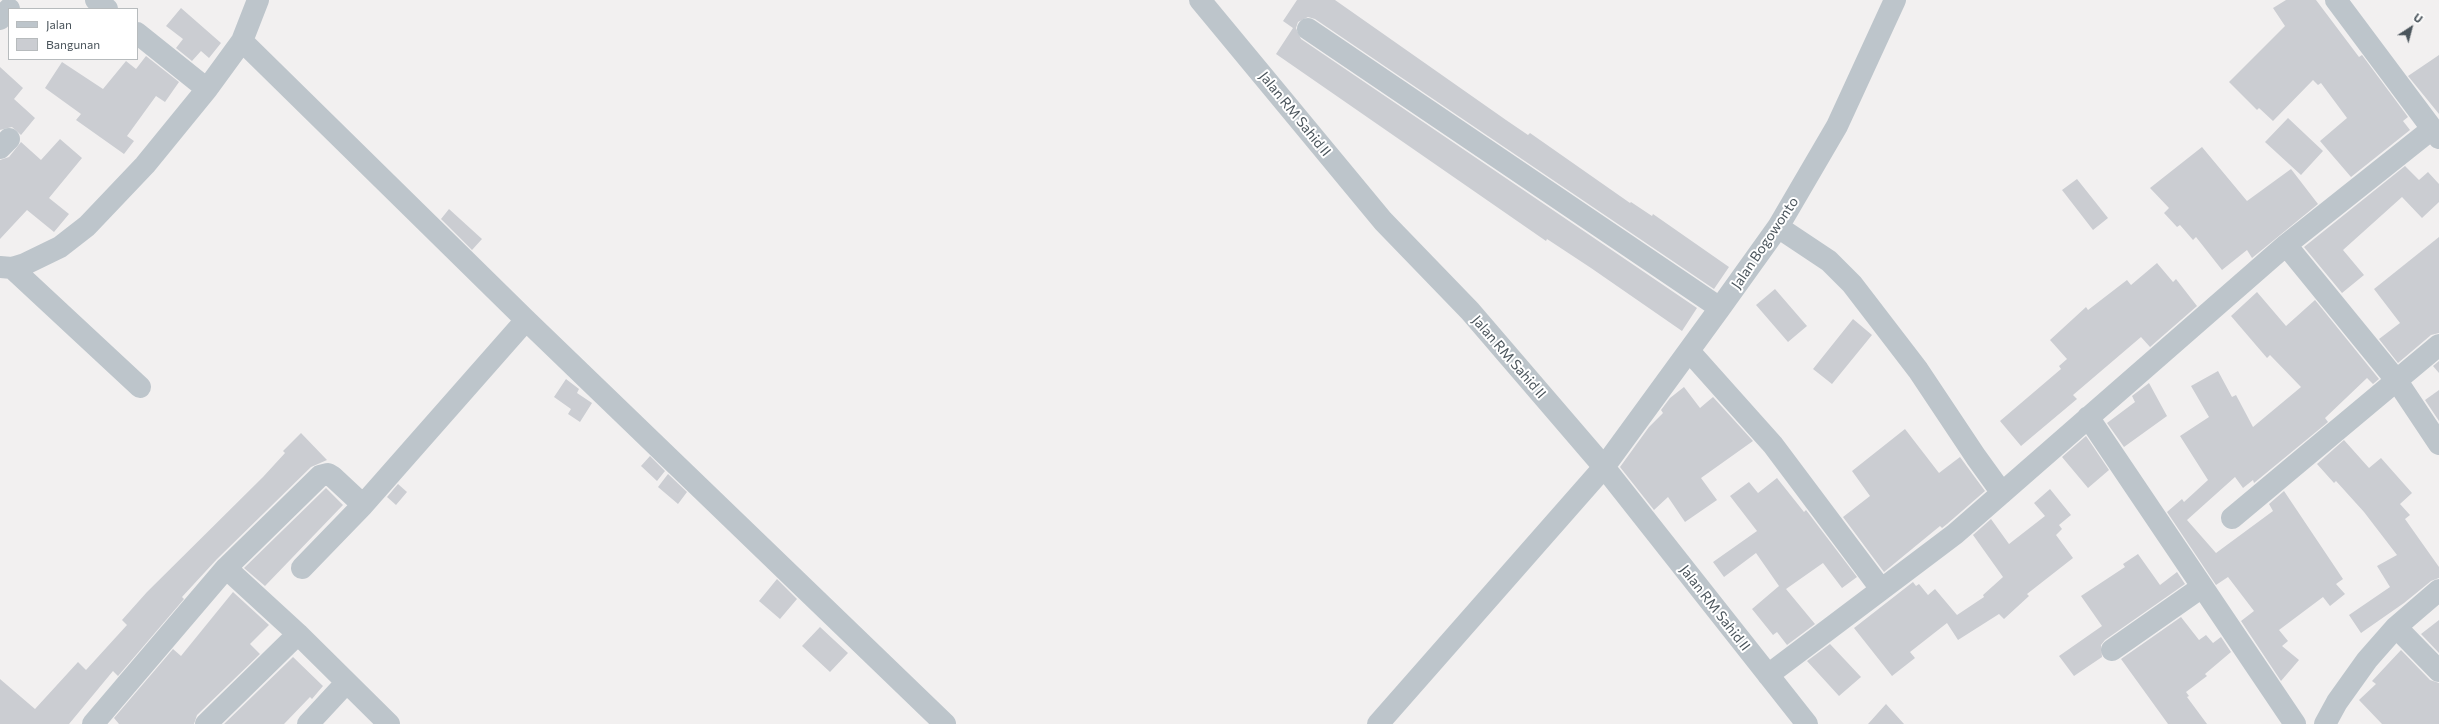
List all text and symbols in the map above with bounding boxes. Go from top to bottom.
legend [8,8,138,60]
north arrow [2391,8,2431,48]
text: U [2411,10,2425,25]
text: Jalan [46,17,72,31]
text: Bangunan [46,37,100,51]
street label: Jalan RM Sahid II [1256,68,1334,160]
street label: Jalan Bogowonto [1728,194,1802,292]
street label: Jalan RM Sahid II [1468,312,1550,402]
street label: Jalan RM Sahid II [1676,562,1754,654]

